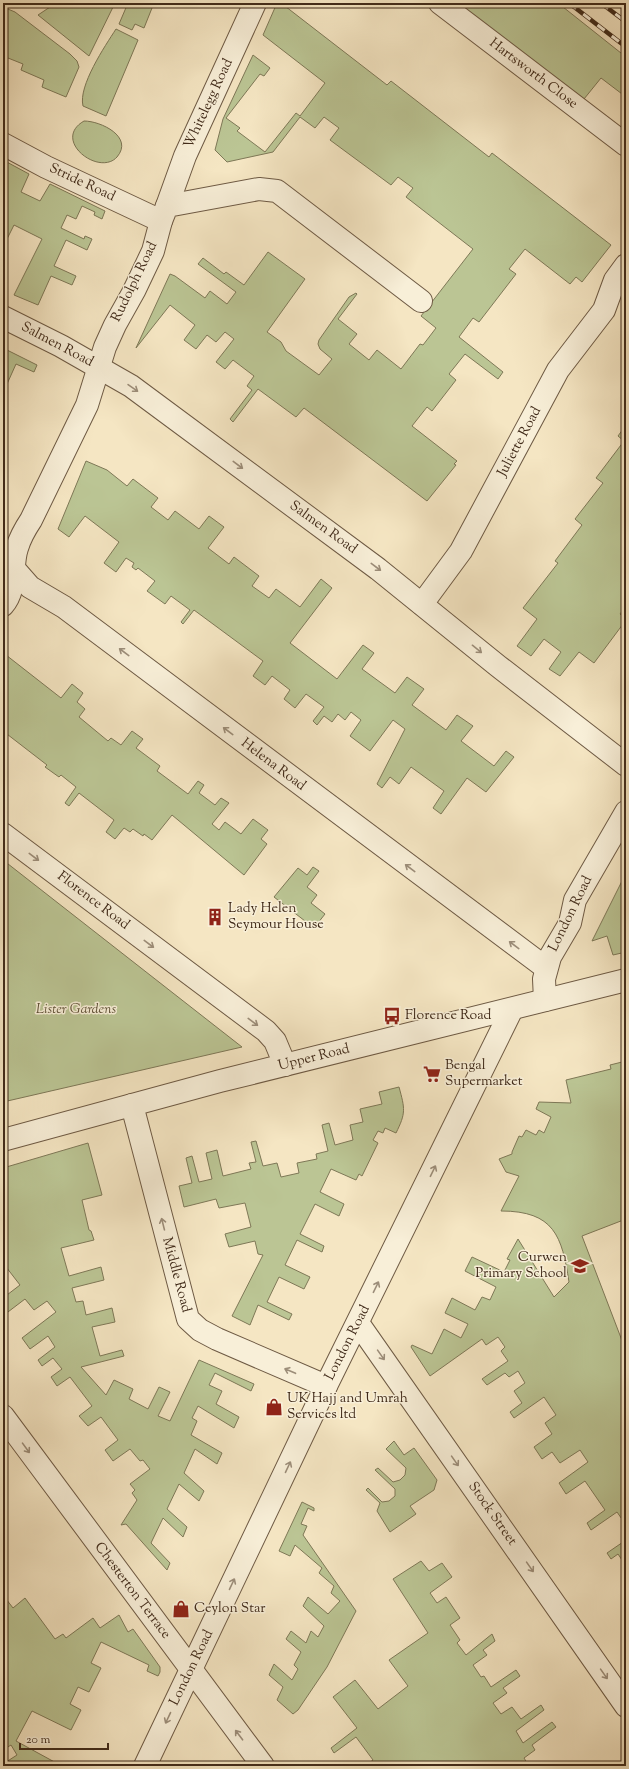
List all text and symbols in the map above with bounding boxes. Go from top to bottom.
street label: Hartsworth Close [484,34,582,114]
street label: Whitelegg Road [179,56,239,152]
street label: Stride Road [46,159,118,207]
street label: Rudolph Road [107,238,163,326]
street label: Salmen Road [17,318,97,373]
one-way arrow [127,384,138,392]
street label: Juliette Road [493,403,547,482]
one-way arrow [232,461,243,469]
street label: Salmen Road [285,497,361,559]
one-way arrow [370,563,381,572]
one-way arrow [472,644,483,653]
one-way arrow [119,648,130,656]
one-way arrow [222,726,233,735]
street label: Helena Road [236,734,310,796]
one-way arrow [29,853,40,861]
one-way arrow [404,863,415,872]
street label: Florence Road [52,867,134,935]
street label: London Road [544,873,598,955]
place label: Lady Helen Seymour House [228,899,324,935]
building icon: Lady Helen Seymour House [205,907,225,927]
one-way arrow [144,939,155,948]
one-way arrow [509,941,520,949]
park label: Lister Gardens [36,1000,117,1020]
bus stop icon: Florence Road [382,1006,402,1026]
place label: Florence Road [405,1006,491,1026]
one-way arrow [248,1018,259,1026]
street label: Upper Road [276,1039,352,1077]
place label: Bengal Supermarket [445,1056,523,1092]
supermarket icon: Bengal Supermarket [422,1064,442,1084]
one-way arrow [430,1165,437,1177]
one-way arrow [159,1218,166,1231]
street label: Middle Road [156,1235,196,1315]
place label: Curwen Primary School [475,1248,567,1284]
school or university icon: Curwen Primary School [570,1256,590,1276]
one-way arrow [372,1282,380,1294]
street label: London Road [320,1302,376,1384]
one-way arrow [377,1349,385,1360]
one-way arrow [285,1367,297,1374]
place label: UK Hajj and Umrah Services ltd [287,1389,408,1425]
shop icon: UK Hajj and Umrah Services ltd [264,1397,284,1417]
one-way arrow [22,1442,30,1453]
one-way arrow [451,1455,459,1466]
one-way arrow [285,1461,292,1473]
street label: Stock Street [463,1478,521,1550]
street label: Chesterton Terrace [89,1538,175,1644]
one-way arrow [526,1562,534,1573]
one-way arrow [229,1579,236,1591]
shop icon: Ceylon Star [171,1599,191,1619]
place label: Ceylon Star [194,1599,266,1619]
street label: London Road [165,1627,219,1709]
one-way arrow [600,1668,608,1679]
one-way arrow [164,1712,171,1724]
scale bar [20,1725,108,1751]
one-way arrow [235,1730,243,1741]
text: 20 m [26,1731,51,1749]

